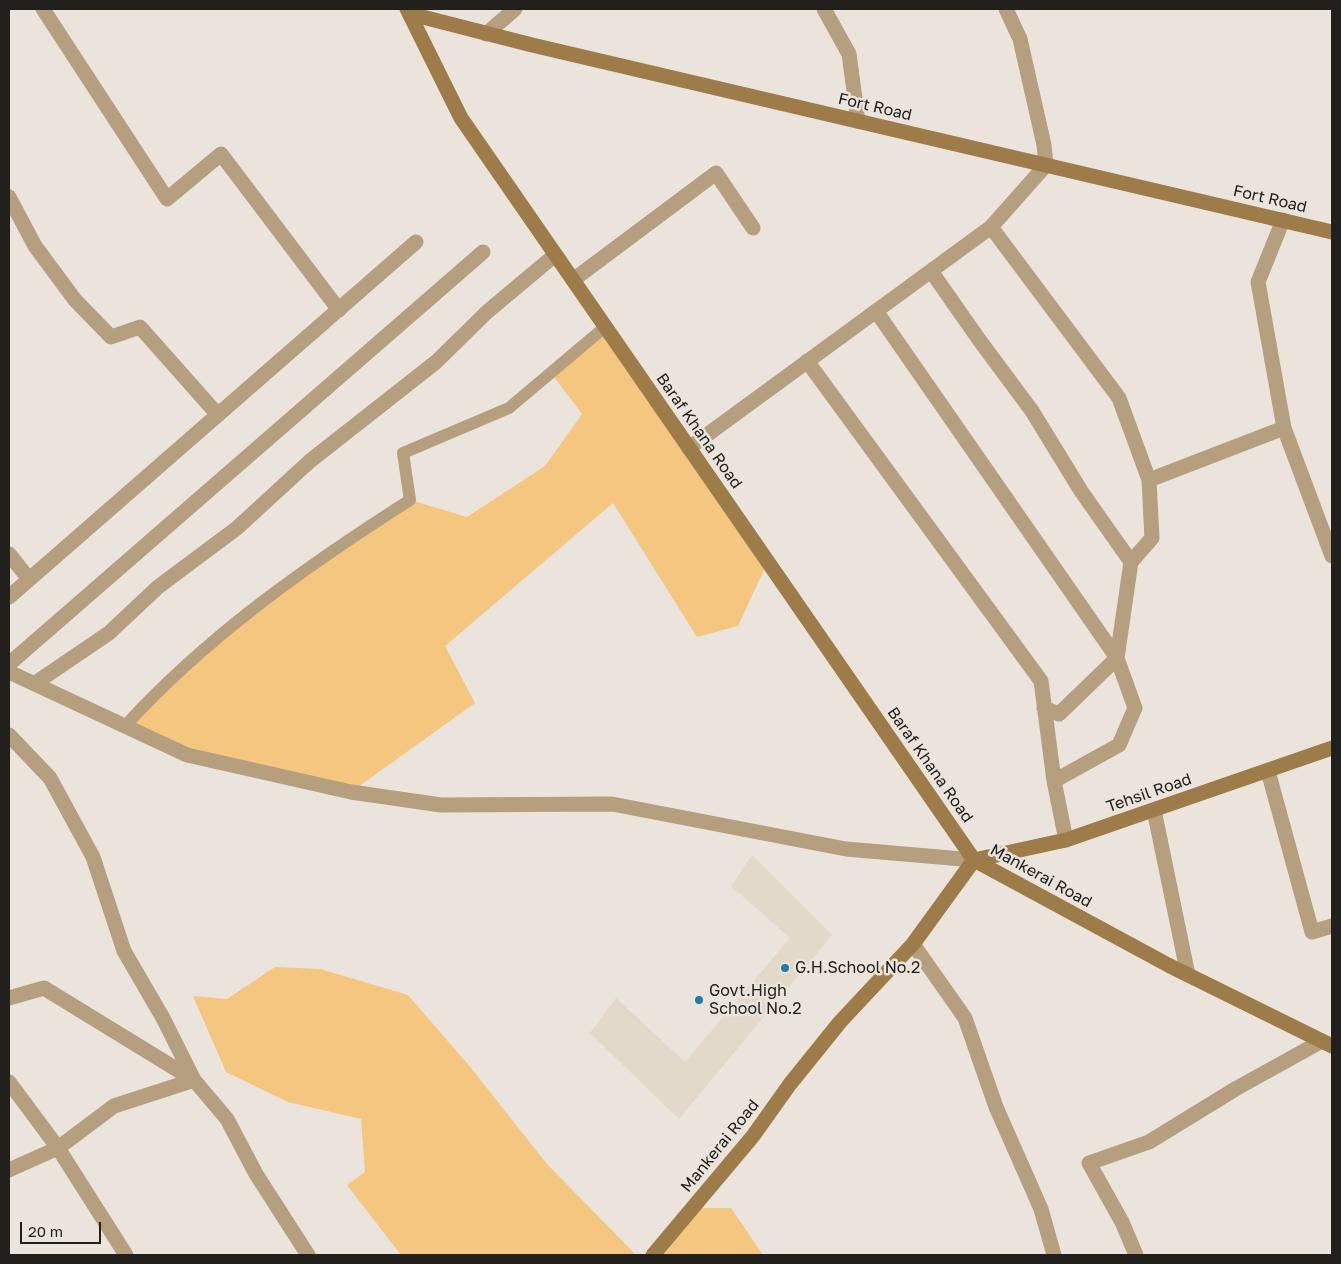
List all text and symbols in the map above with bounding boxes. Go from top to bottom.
street label: Fort Road [836,89,914,125]
street label: Fort Road [1231,181,1309,217]
street label: Baraf Khana Road [652,369,746,493]
street label: Baraf Khana Road [883,703,977,827]
street label: Tehsil Road [1104,769,1194,817]
street label: Mankerai Road [987,840,1095,912]
place label: G.H.School No.2 [795,958,920,978]
marker: G.H.School No.2 [779,962,791,974]
place label: Govt.High School No.2 [709,981,802,1019]
marker: Govt.High School No.2 [693,994,705,1006]
street label: Mankerai Road [677,1096,763,1196]
scale bar [22,1212,104,1244]
text: 20 m [28,1222,63,1240]

